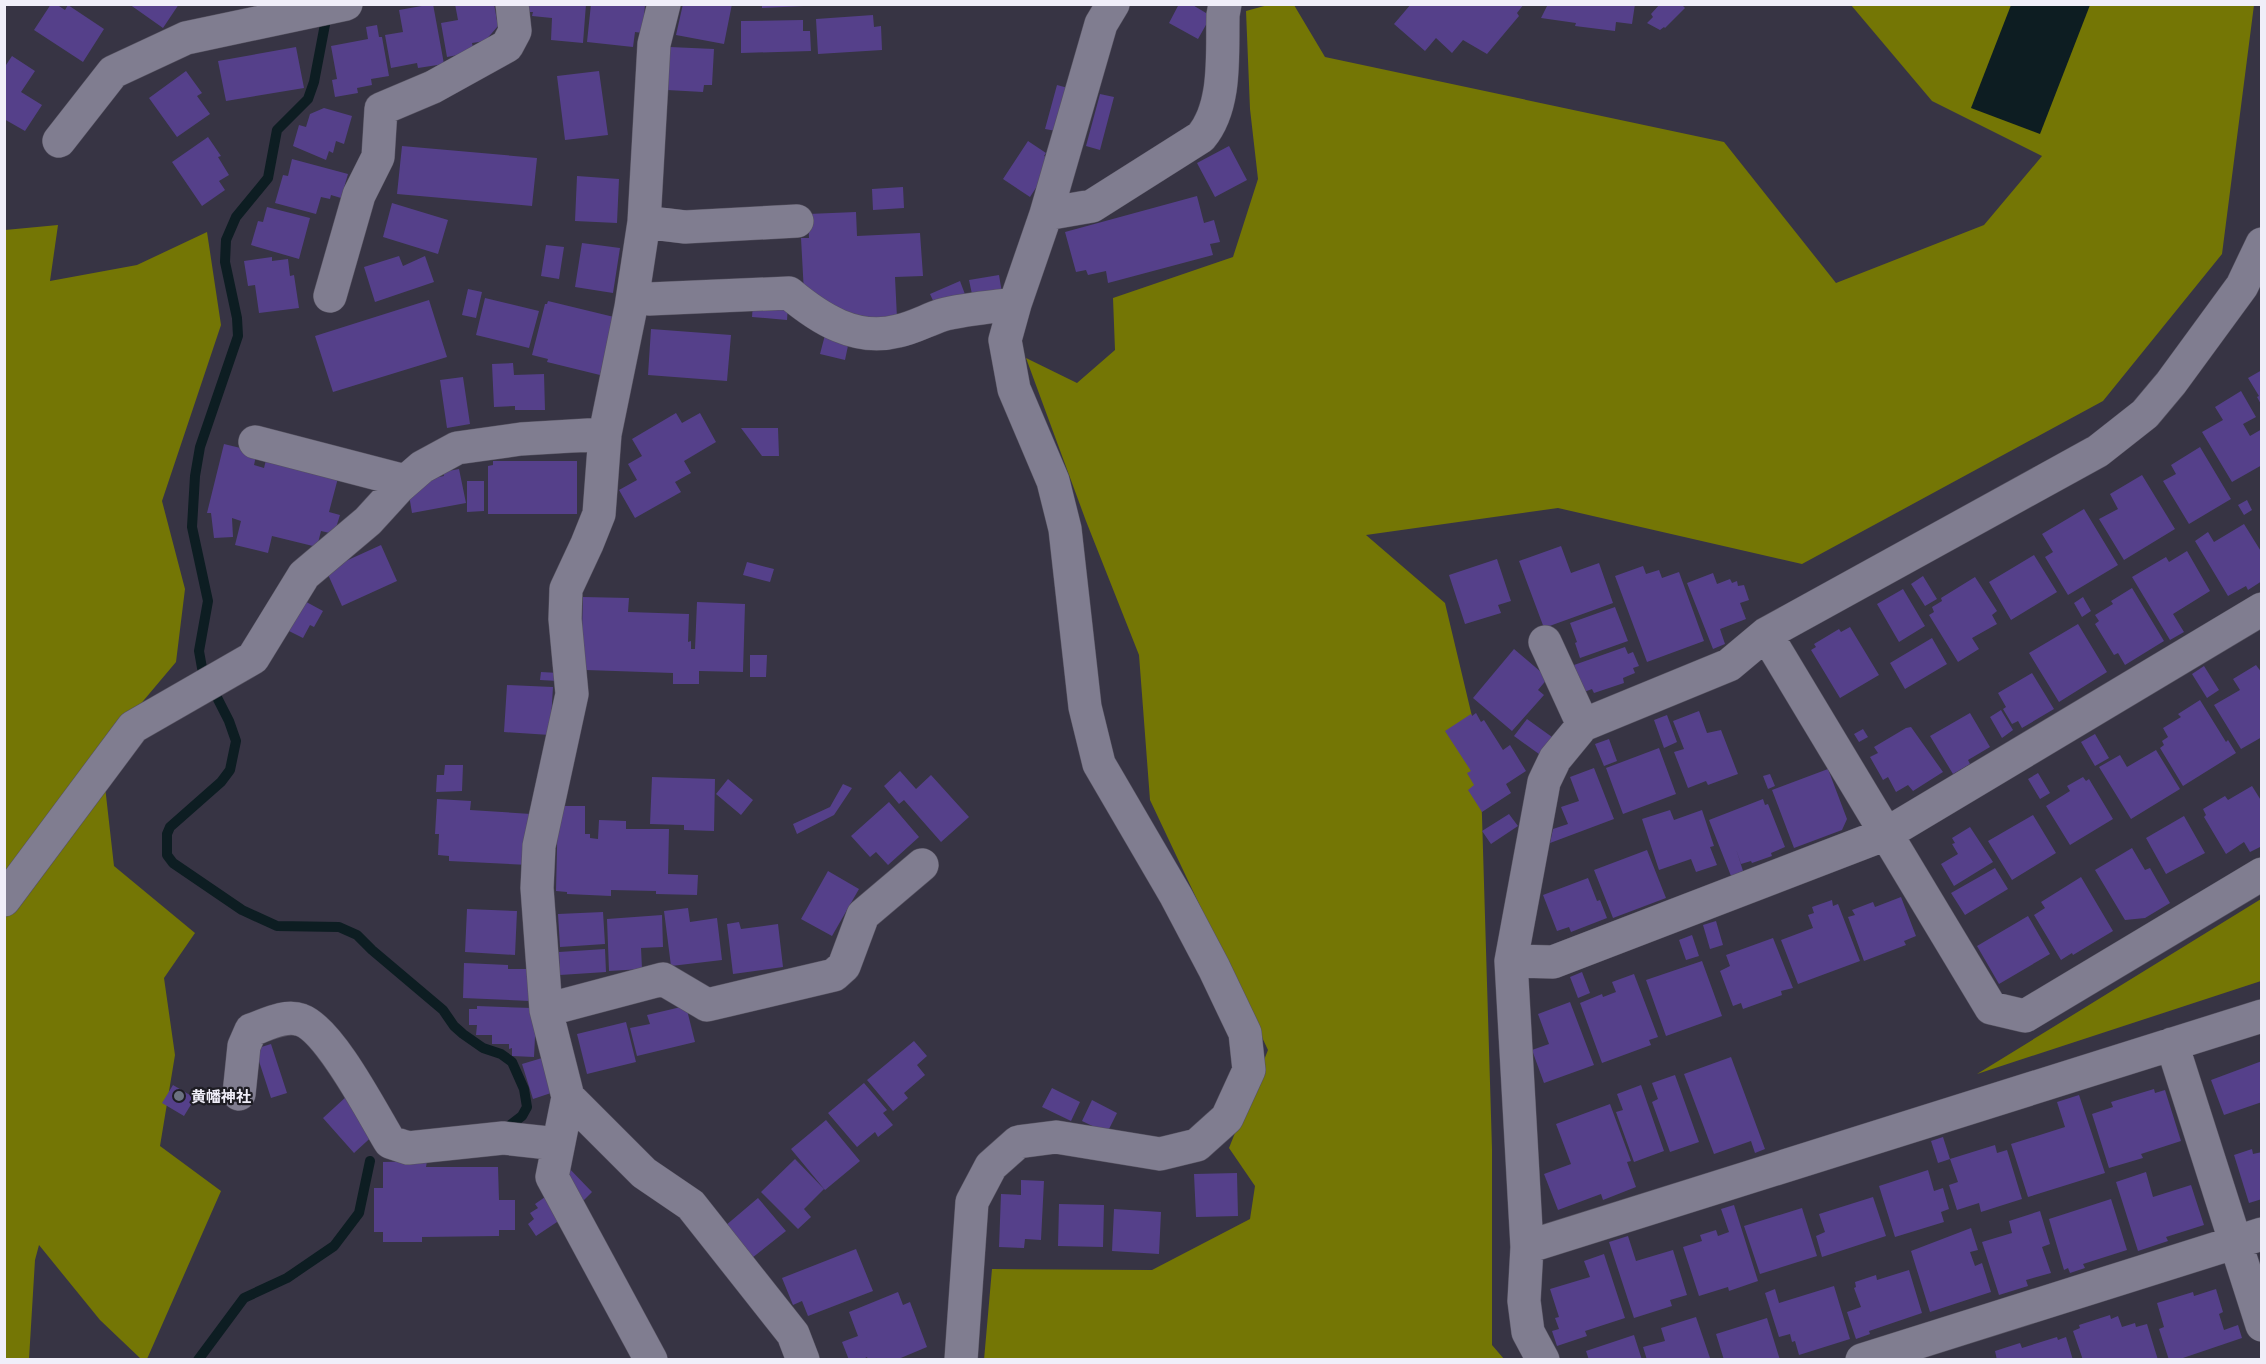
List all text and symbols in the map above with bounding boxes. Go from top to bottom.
place label: 黄幡神社 [191,1087,251,1106]
marker: 黄幡神社 [172,1089,186,1103]

